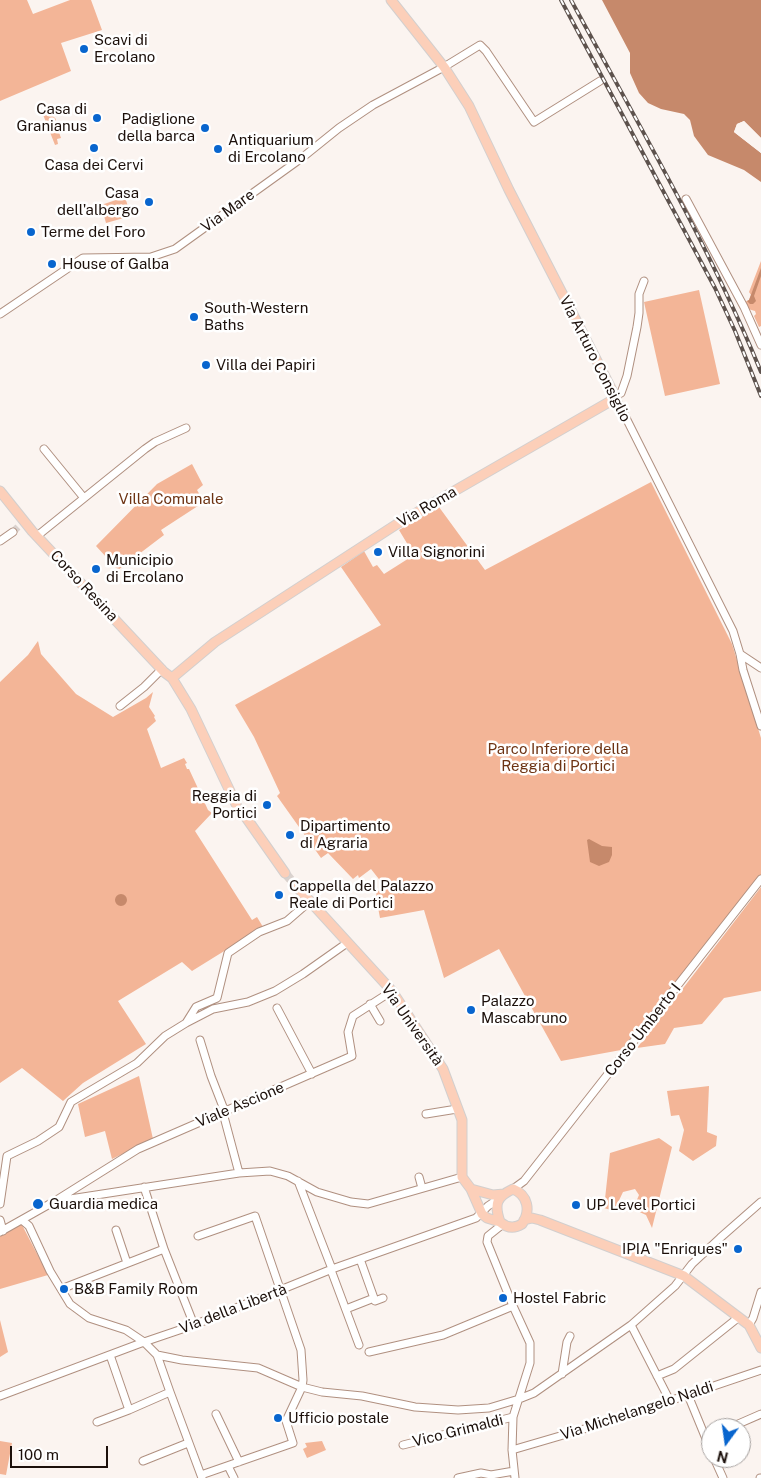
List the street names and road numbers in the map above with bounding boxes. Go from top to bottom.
street label: Via Mare [198,186,258,236]
street label: Via Arturo Consiglio [555,293,635,425]
street label: Via Roma [394,483,460,531]
street label: Corso Resina [46,547,122,625]
street label: Corso Umberto I [601,980,685,1080]
street label: Via Università [377,981,447,1069]
street label: Viale Ascione [193,1078,287,1132]
street label: Via della Libertà [177,1280,289,1338]
street label: Via Michelangelo Naldi [558,1378,716,1444]
street label: Vico Grimaldi [411,1411,505,1451]

